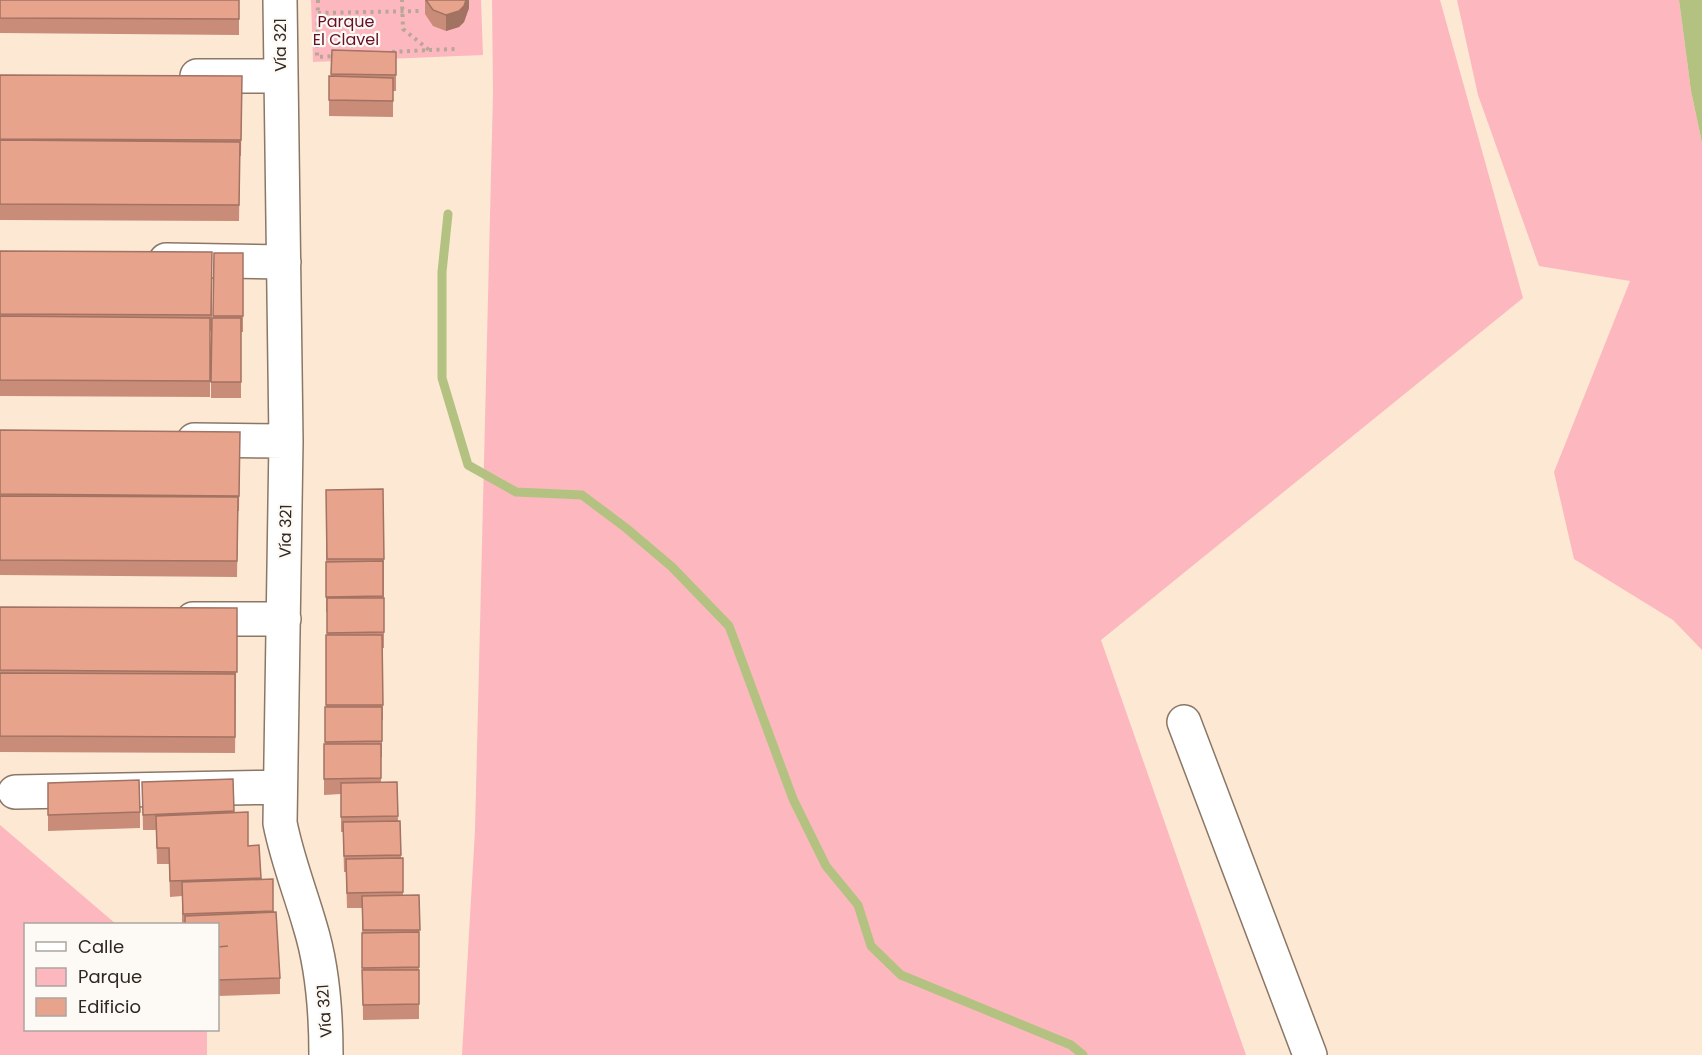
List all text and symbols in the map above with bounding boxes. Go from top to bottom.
park label: Parque El Clavel [313,10,379,51]
street label: Vía 321 [269,18,292,72]
street label: Vía 321 [274,504,297,558]
legend [24,923,219,1031]
text: Calle [78,934,124,959]
text: Parque [78,964,142,989]
street label: Vía 321 [311,983,338,1038]
text: Edificio [78,994,141,1019]

